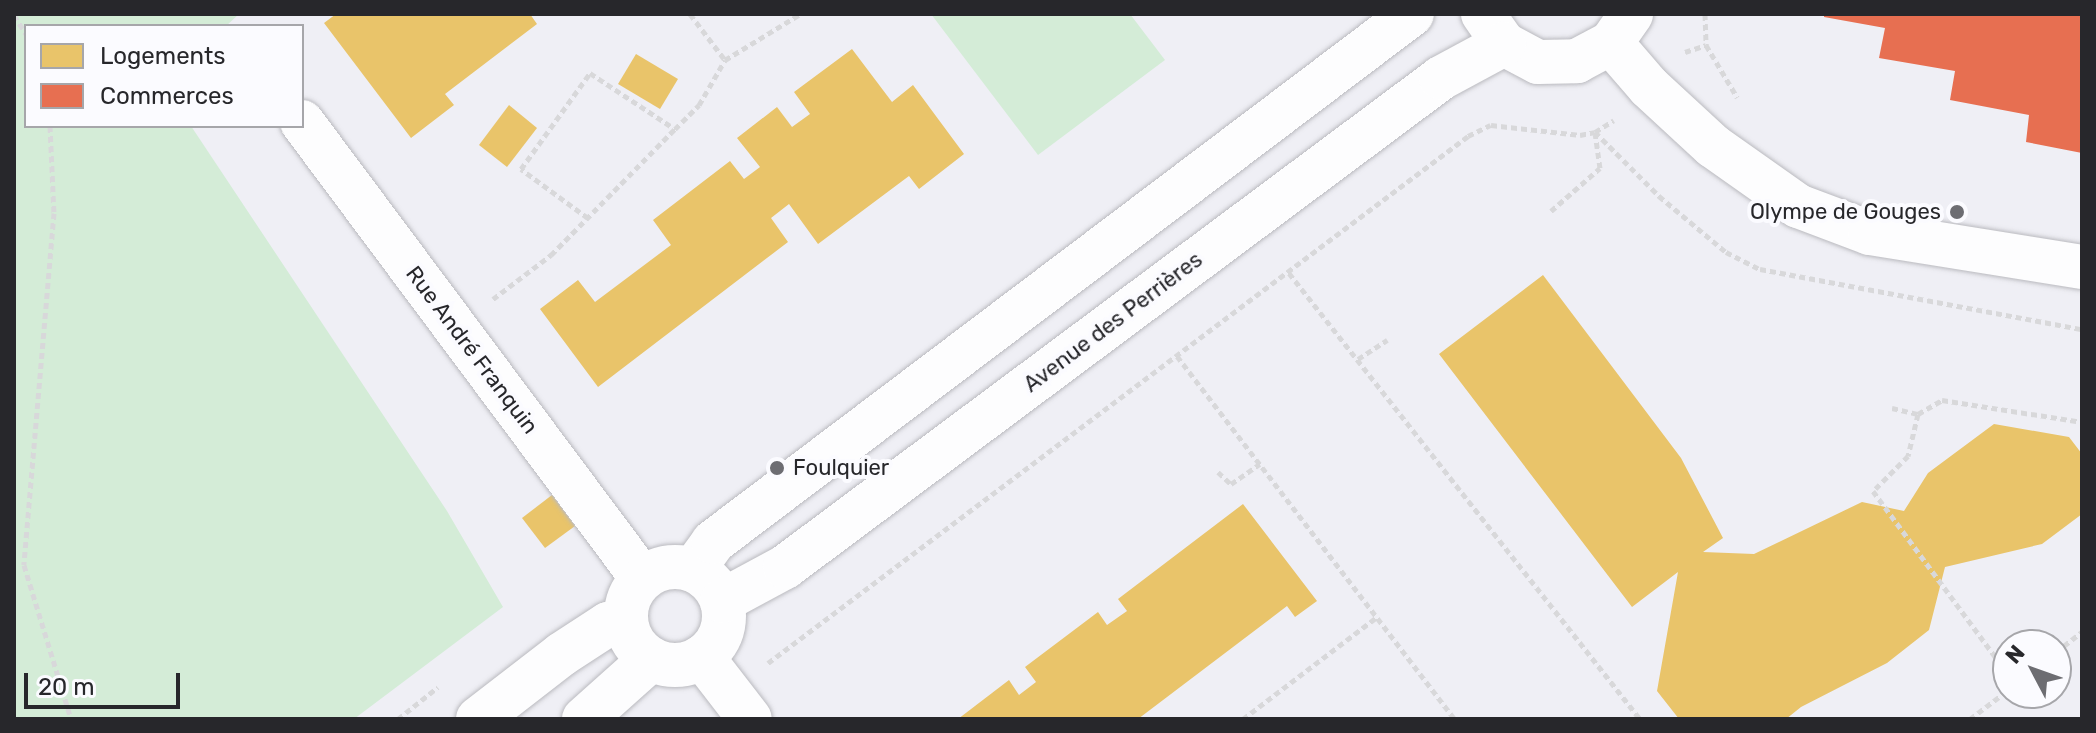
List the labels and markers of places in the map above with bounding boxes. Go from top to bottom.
place label: Olympe de Gouges [1750,199,1941,225]
marker: Olympe de Gouges [1948,203,1966,221]
place label: Foulquier [793,455,889,481]
marker: Foulquier [768,459,786,477]

